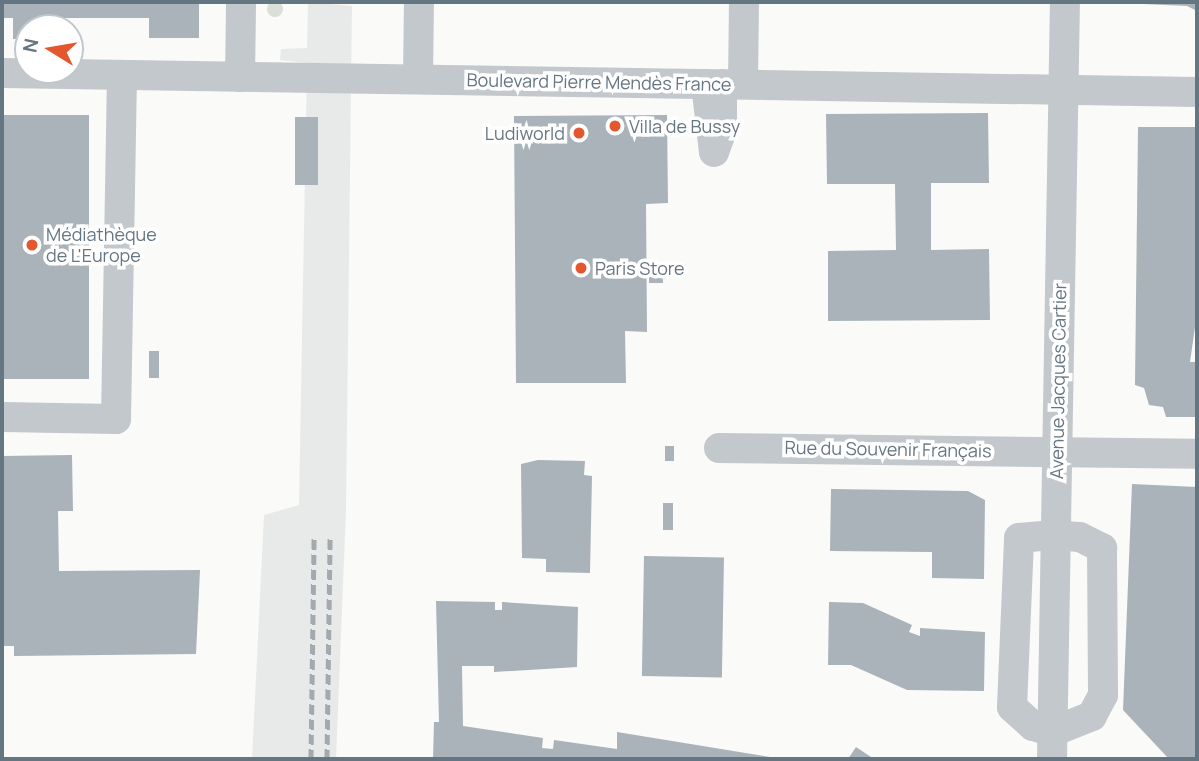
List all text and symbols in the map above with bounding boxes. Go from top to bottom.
north arrow [14,14,84,84]
text: N [16,36,44,55]
street label: Boulevard Pierre Mendès France [466,69,732,95]
place label: Villa de Bussy [629,115,740,137]
marker: Villa de Bussy [607,118,623,134]
place label: Ludiworld [485,122,565,144]
marker: Ludiworld [571,125,587,141]
place label: Médiathèque de L'Europe [46,224,157,266]
marker: Médiathèque de L'Europe [24,237,40,253]
place label: Paris Store [595,257,685,279]
marker: Paris Store [573,260,589,276]
street label: Avenue Jacques Cartier [1045,283,1071,479]
street label: Rue du Souvenir Français [784,436,992,462]

